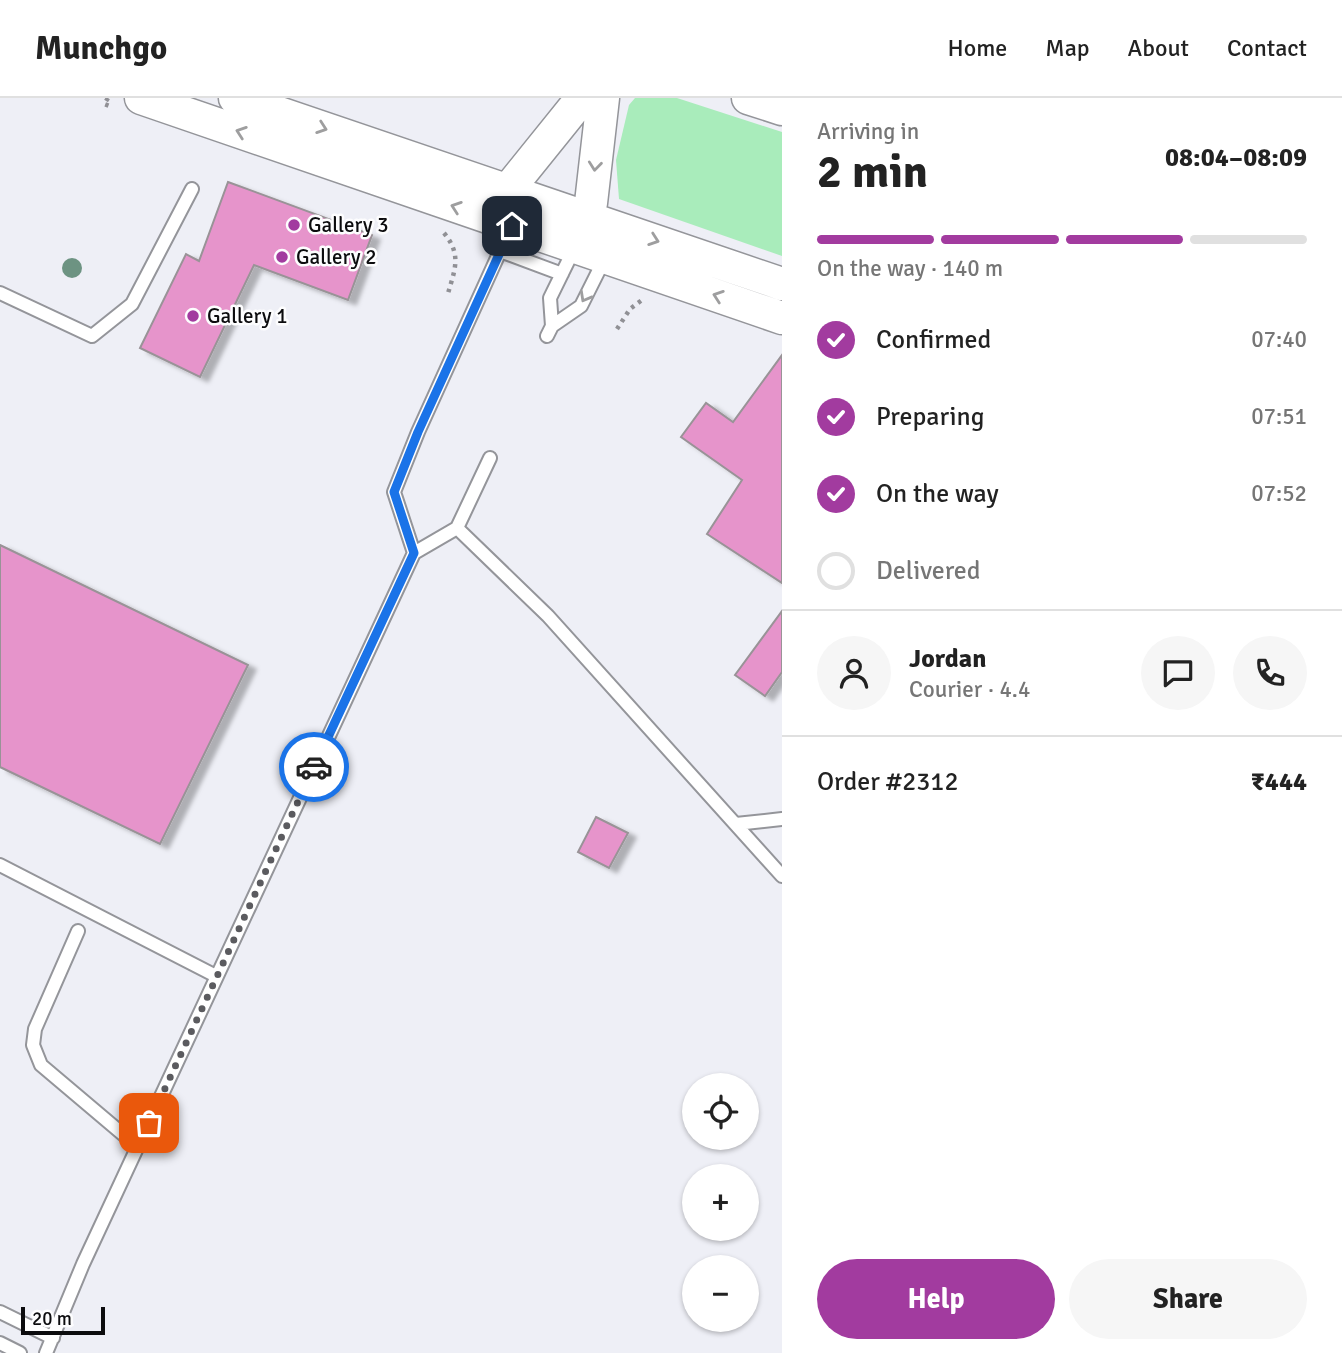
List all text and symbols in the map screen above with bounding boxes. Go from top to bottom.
text: Munchgo [35,28,167,69]
text: Home [947,33,1007,63]
text: Map [1045,33,1090,63]
text: About [1128,33,1189,63]
text: Contact [1227,33,1307,63]
text: Arriving in [817,117,919,146]
one-way arrow [316,120,328,134]
one-way arrow [235,126,247,140]
text: 08:04–08:09 [1165,142,1307,174]
text: 2 min [817,144,928,200]
one-way arrow [588,160,603,172]
pin [482,196,542,256]
one-way arrow [450,201,462,215]
icon: home [493,207,531,245]
place label: Gallery 3 [308,212,389,238]
marker: Gallery 3 [286,217,302,233]
one-way arrow [647,232,660,246]
place label: Gallery 2 [296,244,377,270]
marker: Gallery 2 [274,249,290,265]
text: On the way · 140 m [817,254,1003,283]
one-way arrow [580,289,594,302]
one-way arrow [712,290,724,304]
place label: Gallery 1 [207,303,288,329]
marker: Gallery 1 [185,308,201,324]
icon: check [817,321,855,359]
text: Confirmed [876,324,991,356]
text: 07:40 [1251,325,1307,354]
icon: check [817,398,855,436]
text: Preparing [876,401,984,433]
text: 07:51 [1251,402,1307,431]
icon: check [817,475,855,513]
text: On the way [876,478,999,510]
text: 07:52 [1251,479,1307,508]
text: Delivered [876,555,981,587]
button: person [817,636,891,710]
button: chat [1141,636,1215,710]
button: phone [1233,636,1307,710]
text: Jordan [909,643,986,675]
text: Courier · 4.4 [909,675,1030,704]
courier [279,732,349,802]
icon: car [295,748,333,786]
text: Order #2312 [817,766,958,798]
text: ₹444 [1251,766,1307,798]
map controls [682,1073,759,1332]
button: locate [682,1073,759,1150]
pin [119,1093,179,1153]
icon: bag [130,1104,168,1142]
button: + [682,1164,759,1241]
button: − [682,1255,759,1332]
button: Help [817,1259,1055,1339]
button: Share [1069,1259,1307,1339]
scale bar [21,1304,105,1336]
text: 20 m [32,1307,72,1331]

